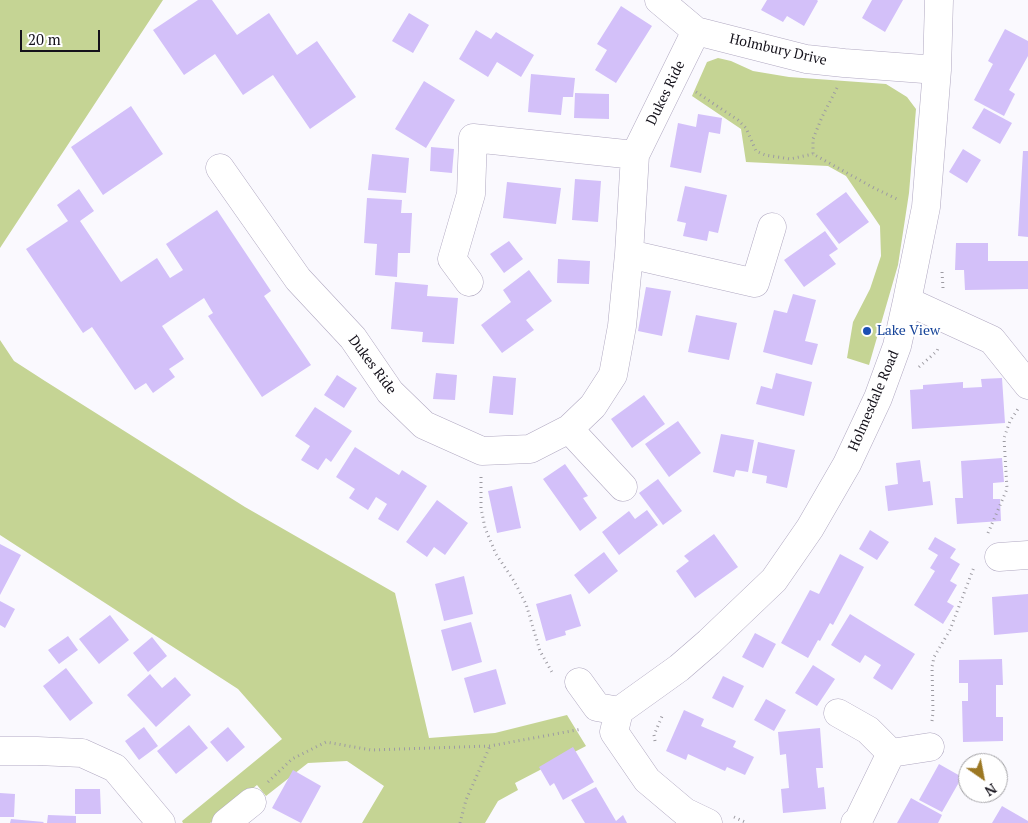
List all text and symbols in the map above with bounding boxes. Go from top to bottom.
scale bar [22,20,102,52]
text: 20 m [28,29,61,49]
street label: Holmbury Drive [728,31,828,69]
street label: Dukes Ride [643,58,689,128]
place label: Lake View [877,323,940,339]
marker: Lake View [861,325,873,337]
street label: Dukes Ride [344,332,400,398]
street label: Holmesdale Road [845,348,903,454]
north arrow [958,753,1008,803]
text: N [981,779,1001,801]

